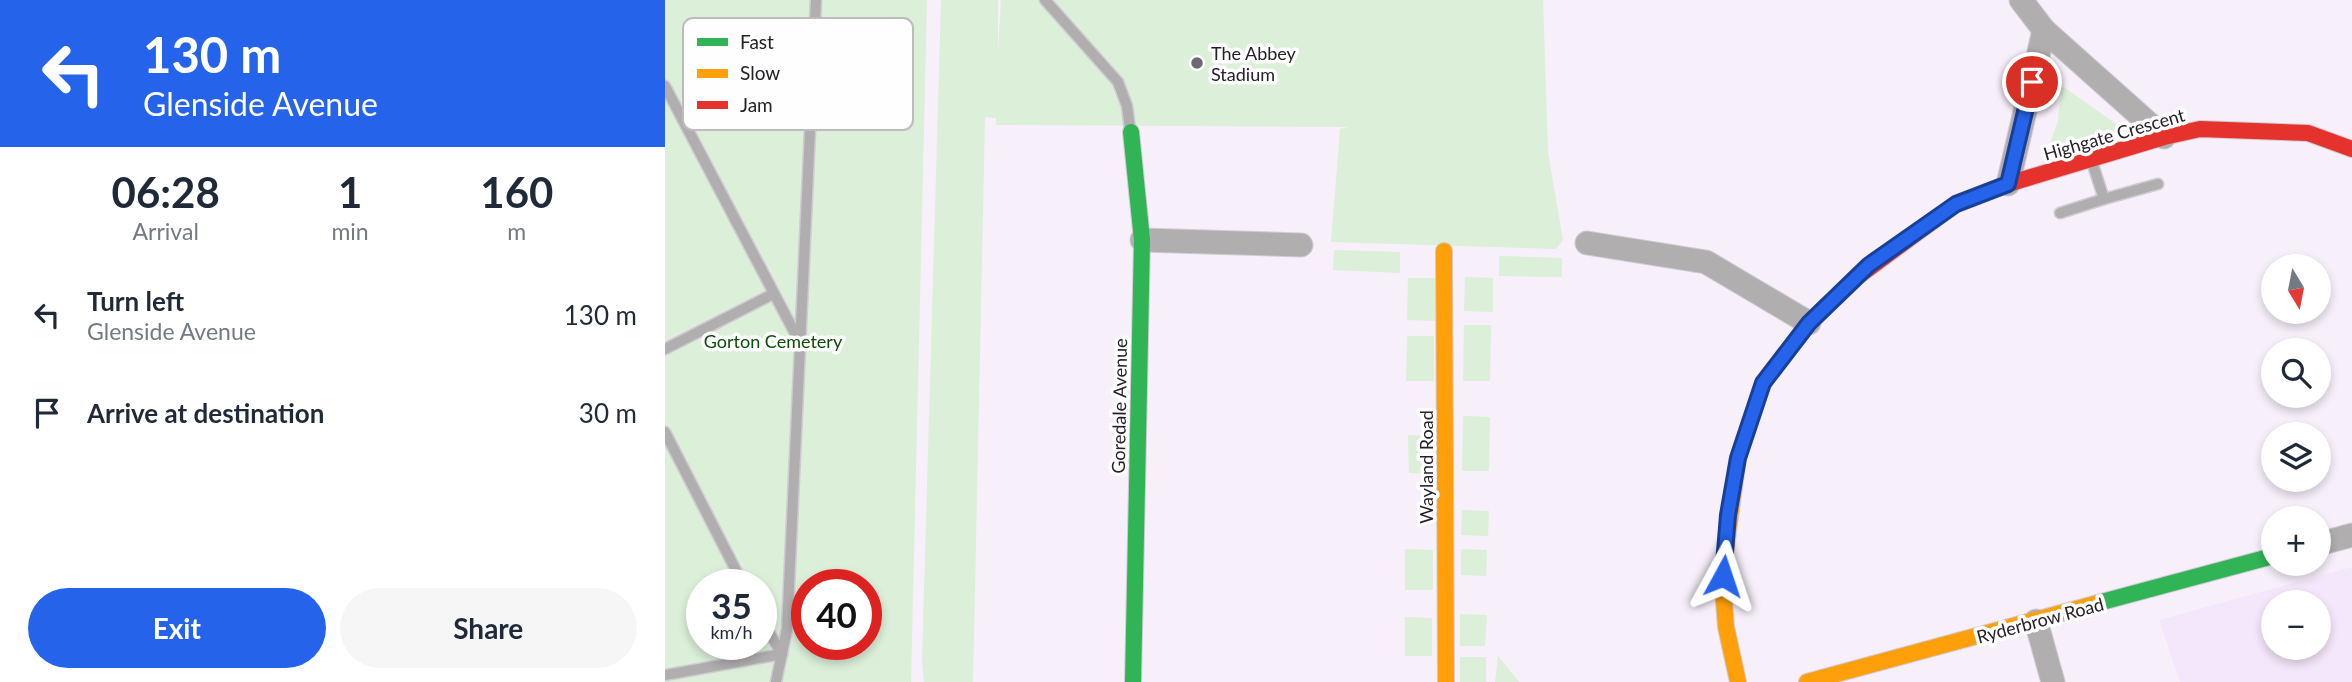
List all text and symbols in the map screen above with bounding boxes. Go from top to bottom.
legend [683,18,913,130]
text: 130 m [143,25,281,83]
icon: left [28,28,119,119]
text: Fast [740,30,774,53]
place label: The Abbey Stadium [1211,42,1297,85]
pin [2002,52,2062,112]
marker: The Abbey Stadium [1189,55,1205,71]
text: Slow [740,61,780,84]
icon: arrive [2013,63,2051,101]
text: Glenside Avenue [143,84,378,123]
text: Jam [740,93,773,116]
street label: Highgate Crescent [2041,103,2188,165]
text: 06:28 [112,167,220,217]
text: 1 [338,167,362,217]
text: 160 [480,167,553,217]
text: Arrival [133,217,199,245]
text: min [331,217,369,245]
text: m [507,217,526,245]
north arrow [2261,254,2331,324]
map controls [2261,254,2331,660]
text: Turn left [87,285,184,317]
icon: left [28,296,66,334]
text: 130 m [564,299,637,331]
text: Glenside Avenue [87,317,256,345]
park label: Gorton Cemetery [704,330,843,352]
street label: Goredale Avenue [1107,338,1131,474]
button: search [2261,338,2331,408]
icon: arrive [28,394,66,432]
text: Arrive at destination [87,397,324,429]
text: 30 m [579,397,637,429]
street label: Wayland Road [1415,410,1437,524]
button: layers [2261,422,2331,492]
button: + [2261,506,2331,576]
position arrow [1686,539,1760,613]
speed limit sign: 40 [791,569,882,660]
text: 35 [711,584,752,626]
button: Exit [28,588,326,668]
button: Share [340,588,637,668]
button: − [2261,590,2331,660]
street label: Ryderbrow Road [1974,592,2106,648]
text: km/h [710,621,753,643]

